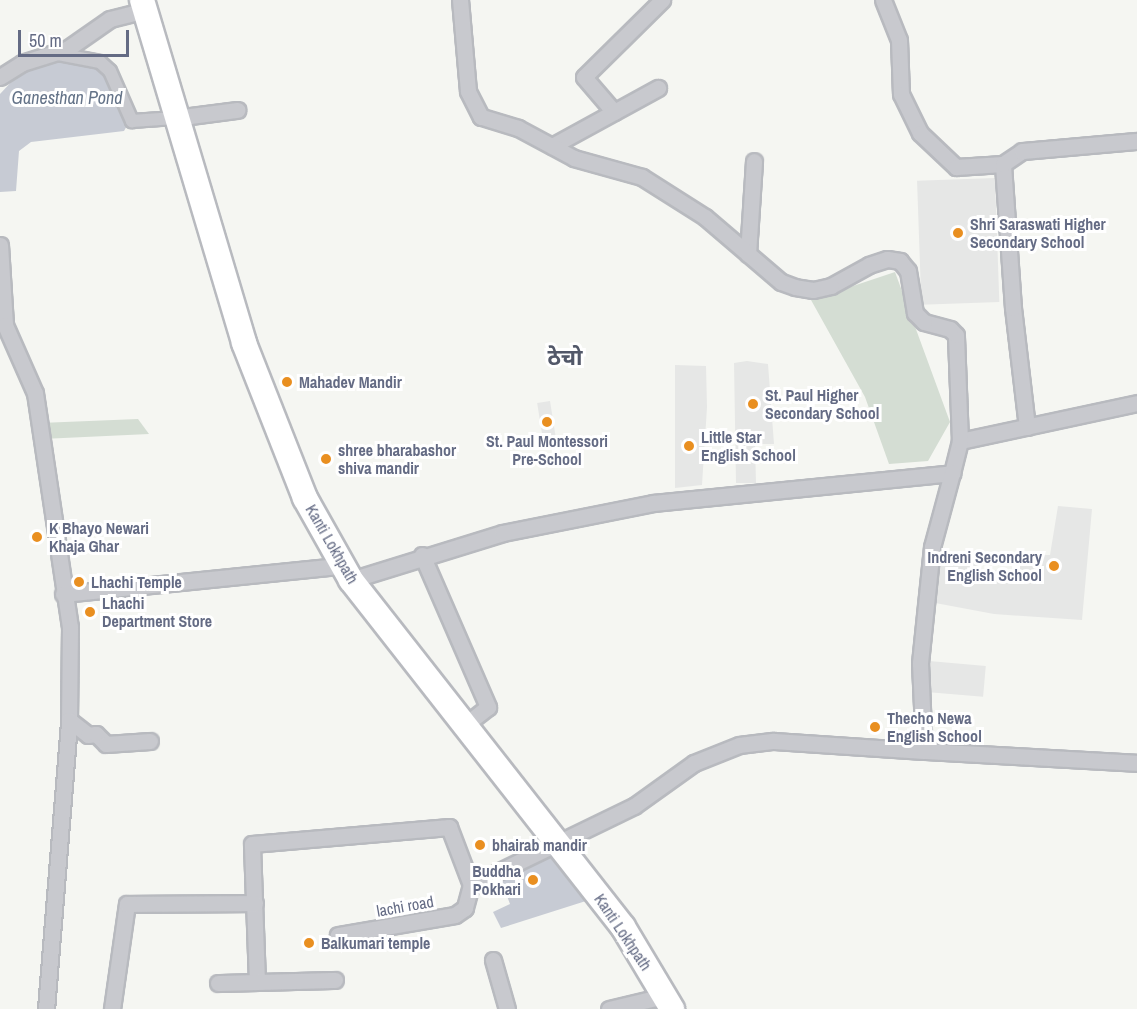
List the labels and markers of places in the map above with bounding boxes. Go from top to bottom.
place label: Shri Saraswati Higher Secondary School [970,214,1106,252]
marker: Shri Saraswati Higher Secondary School [951,226,965,240]
place label: Mahadev Mandir [299,372,402,392]
marker: Mahadev Mandir [280,375,294,389]
place label: St. Paul Higher Secondary School [765,385,879,423]
marker: St. Paul Higher Secondary School [746,397,760,411]
marker: St. Paul Montessori Pre-School [540,415,554,429]
place label: Little Star English School [701,427,796,465]
place label: St. Paul Montessori Pre-School [486,431,608,469]
marker: Little Star English School [682,439,696,453]
place label: shree bharabashor shiva mandir [338,440,456,478]
marker: shree bharabashor shiva mandir [319,452,333,466]
place label: K Bhayo Newari Khaja Ghar [49,518,149,556]
marker: K Bhayo Newari Khaja Ghar [30,530,44,544]
place label: Indreni Secondary English School [928,547,1042,585]
marker: Indreni Secondary English School [1047,559,1061,573]
place label: Lhachi Temple [91,572,182,592]
marker: Lhachi Temple [72,575,86,589]
place label: Lhachi Department Store [102,593,212,631]
marker: Lhachi Department Store [83,605,97,619]
place label: Thecho Newa English School [887,708,982,746]
marker: Thecho Newa English School [868,720,882,734]
place label: bhairab mandir [492,835,587,855]
marker: bhairab mandir [473,838,487,852]
place label: Buddha Pokhari [472,861,521,899]
marker: Buddha Pokhari [526,873,540,887]
place label: Balkumari temple [321,933,430,953]
marker: Balkumari temple [302,936,316,950]

